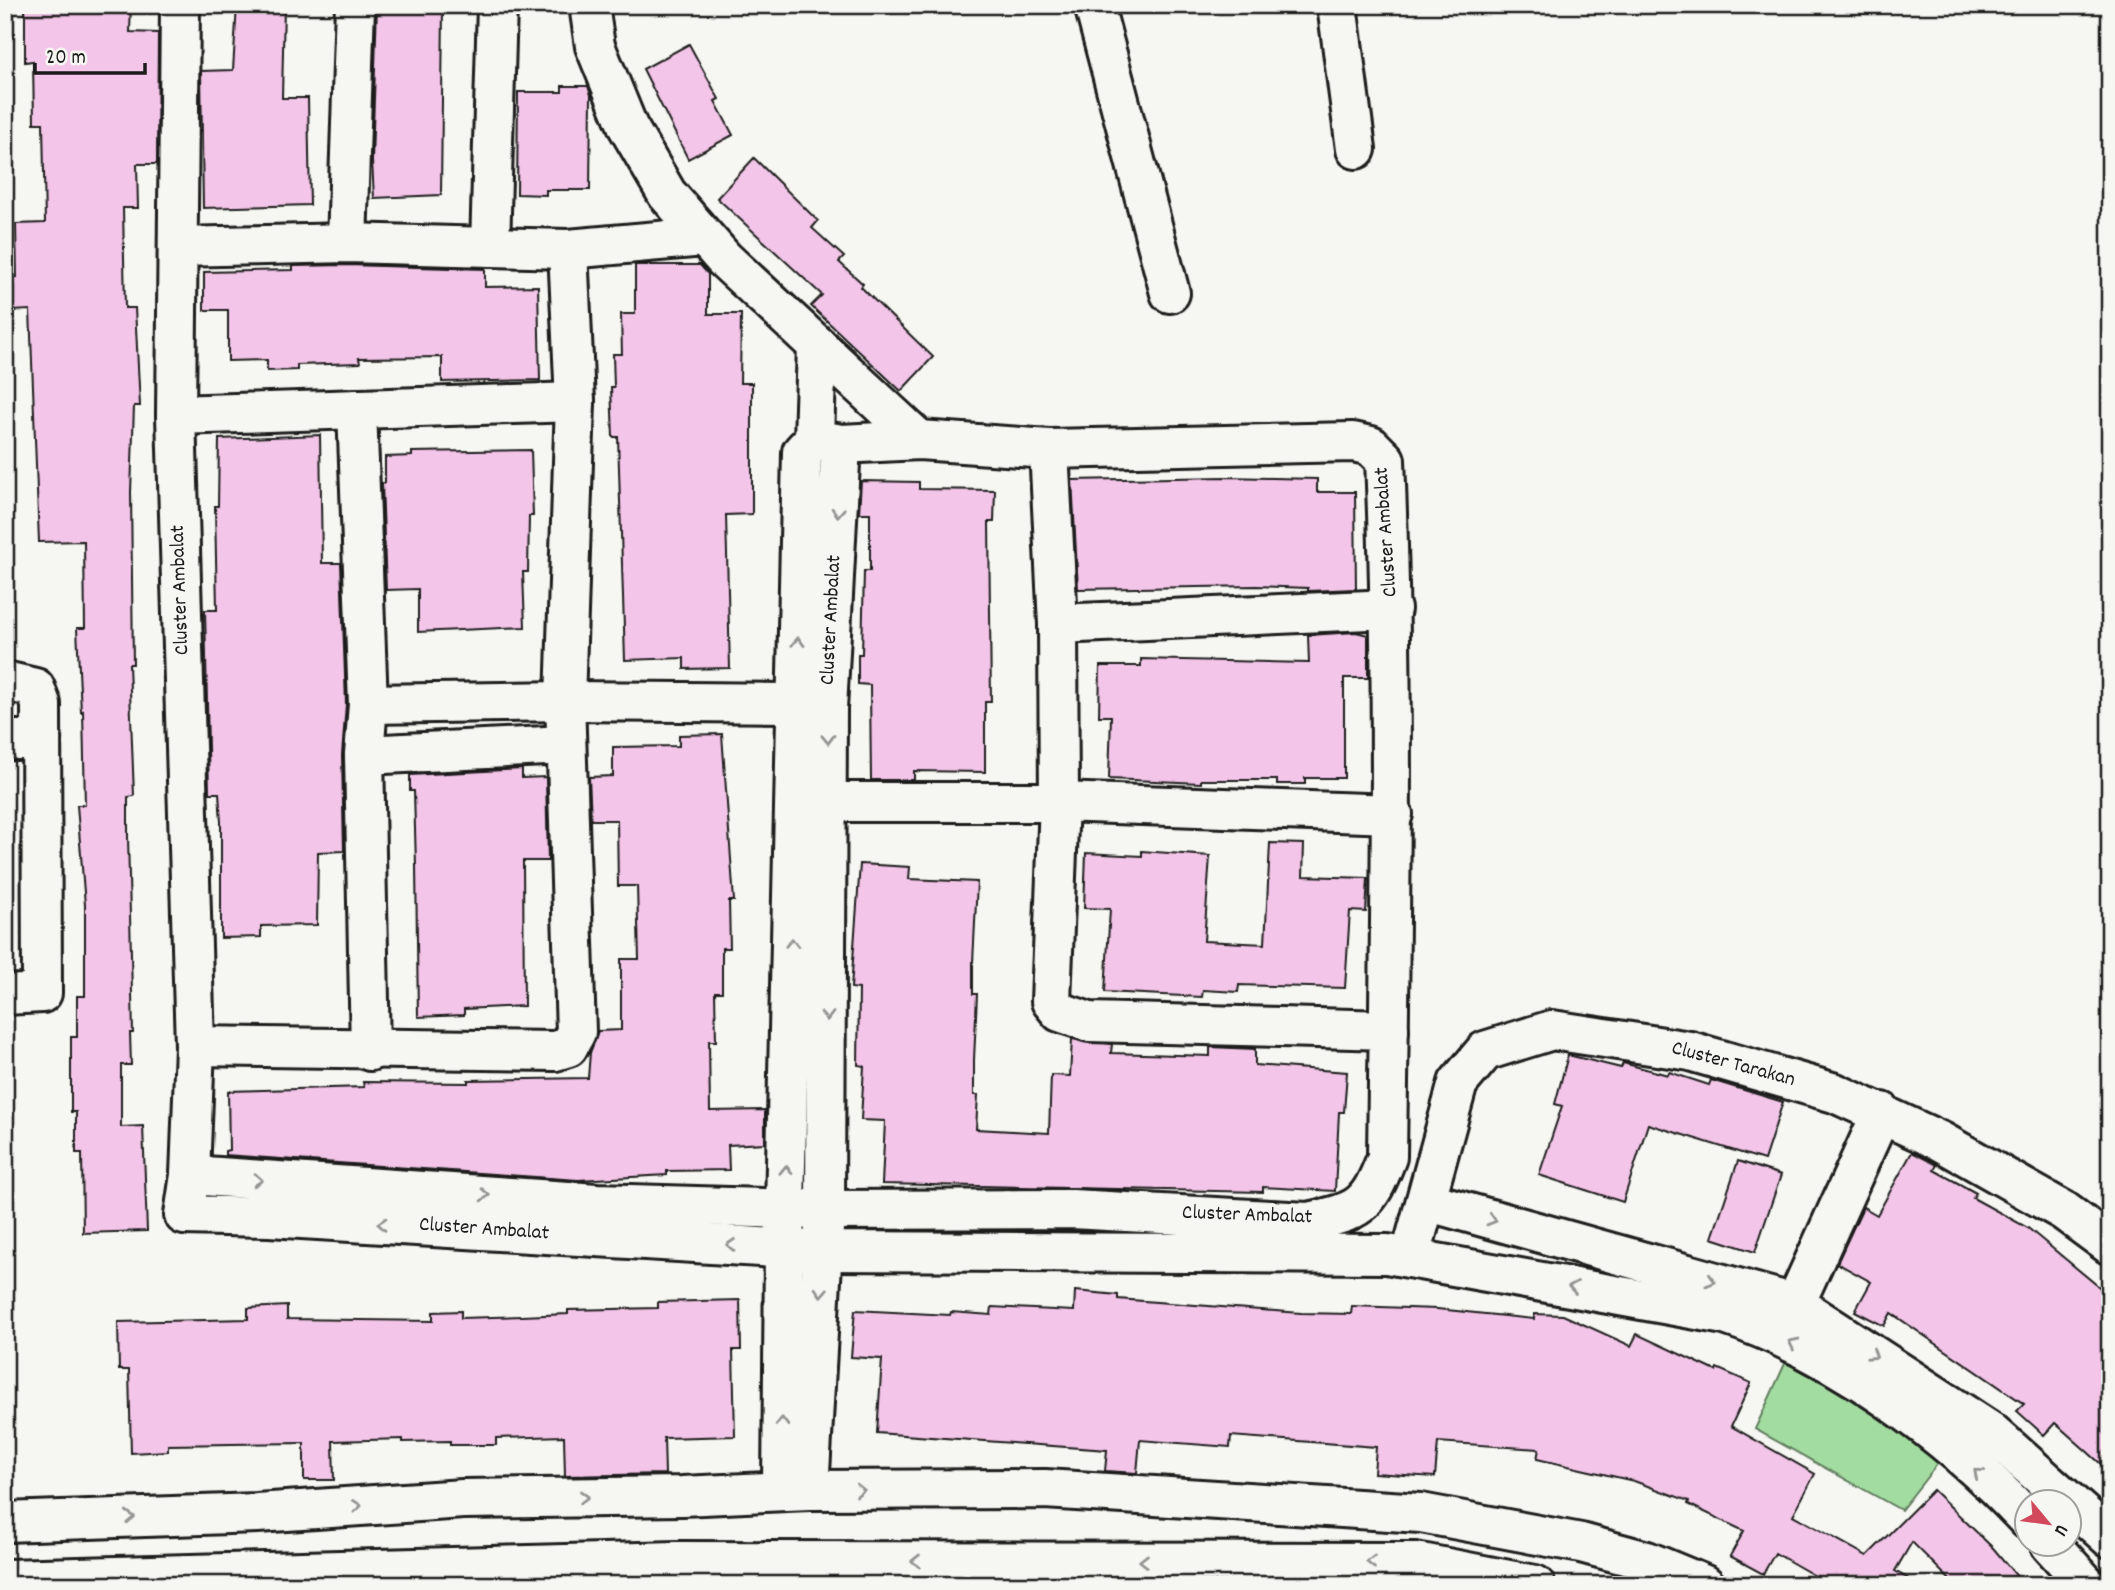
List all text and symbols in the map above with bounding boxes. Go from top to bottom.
scale bar [35,32,145,76]
text: 20 m [46,44,86,74]
street label: Cluster Ambalat [1367,466,1407,598]
one-way arrow [830,507,845,518]
street label: Cluster Ambalat [164,524,198,656]
street label: Cluster Ambalat [814,554,850,686]
one-way arrow [790,636,806,647]
one-way arrow [820,735,836,745]
one-way arrow [784,937,799,948]
one-way arrow [819,1011,835,1022]
street label: Cluster Tarakan [1668,1034,1798,1096]
one-way arrow [779,1165,794,1176]
one-way arrow [253,1172,264,1187]
one-way arrow [480,1188,491,1203]
street label: Cluster Ambalat [1181,1199,1313,1233]
street label: Cluster Ambalat [418,1210,550,1250]
one-way arrow [1486,1211,1498,1226]
one-way arrow [376,1217,387,1232]
one-way arrow [725,1238,736,1253]
one-way arrow [1705,1273,1717,1287]
one-way arrow [1567,1280,1579,1295]
one-way arrow [814,1287,829,1298]
one-way arrow [1788,1337,1800,1351]
one-way arrow [1865,1347,1878,1360]
one-way arrow [774,1416,790,1427]
one-way arrow [1973,1469,1986,1481]
one-way arrow [855,1482,866,1497]
north arrow [2014,1488,2084,1558]
one-way arrow [579,1489,590,1505]
one-way arrow [352,1499,363,1514]
one-way arrow [124,1510,135,1525]
text: U [2046,1519,2074,1540]
one-way arrow [911,1553,921,1569]
one-way arrow [1138,1553,1149,1569]
one-way arrow [1366,1554,1376,1570]

